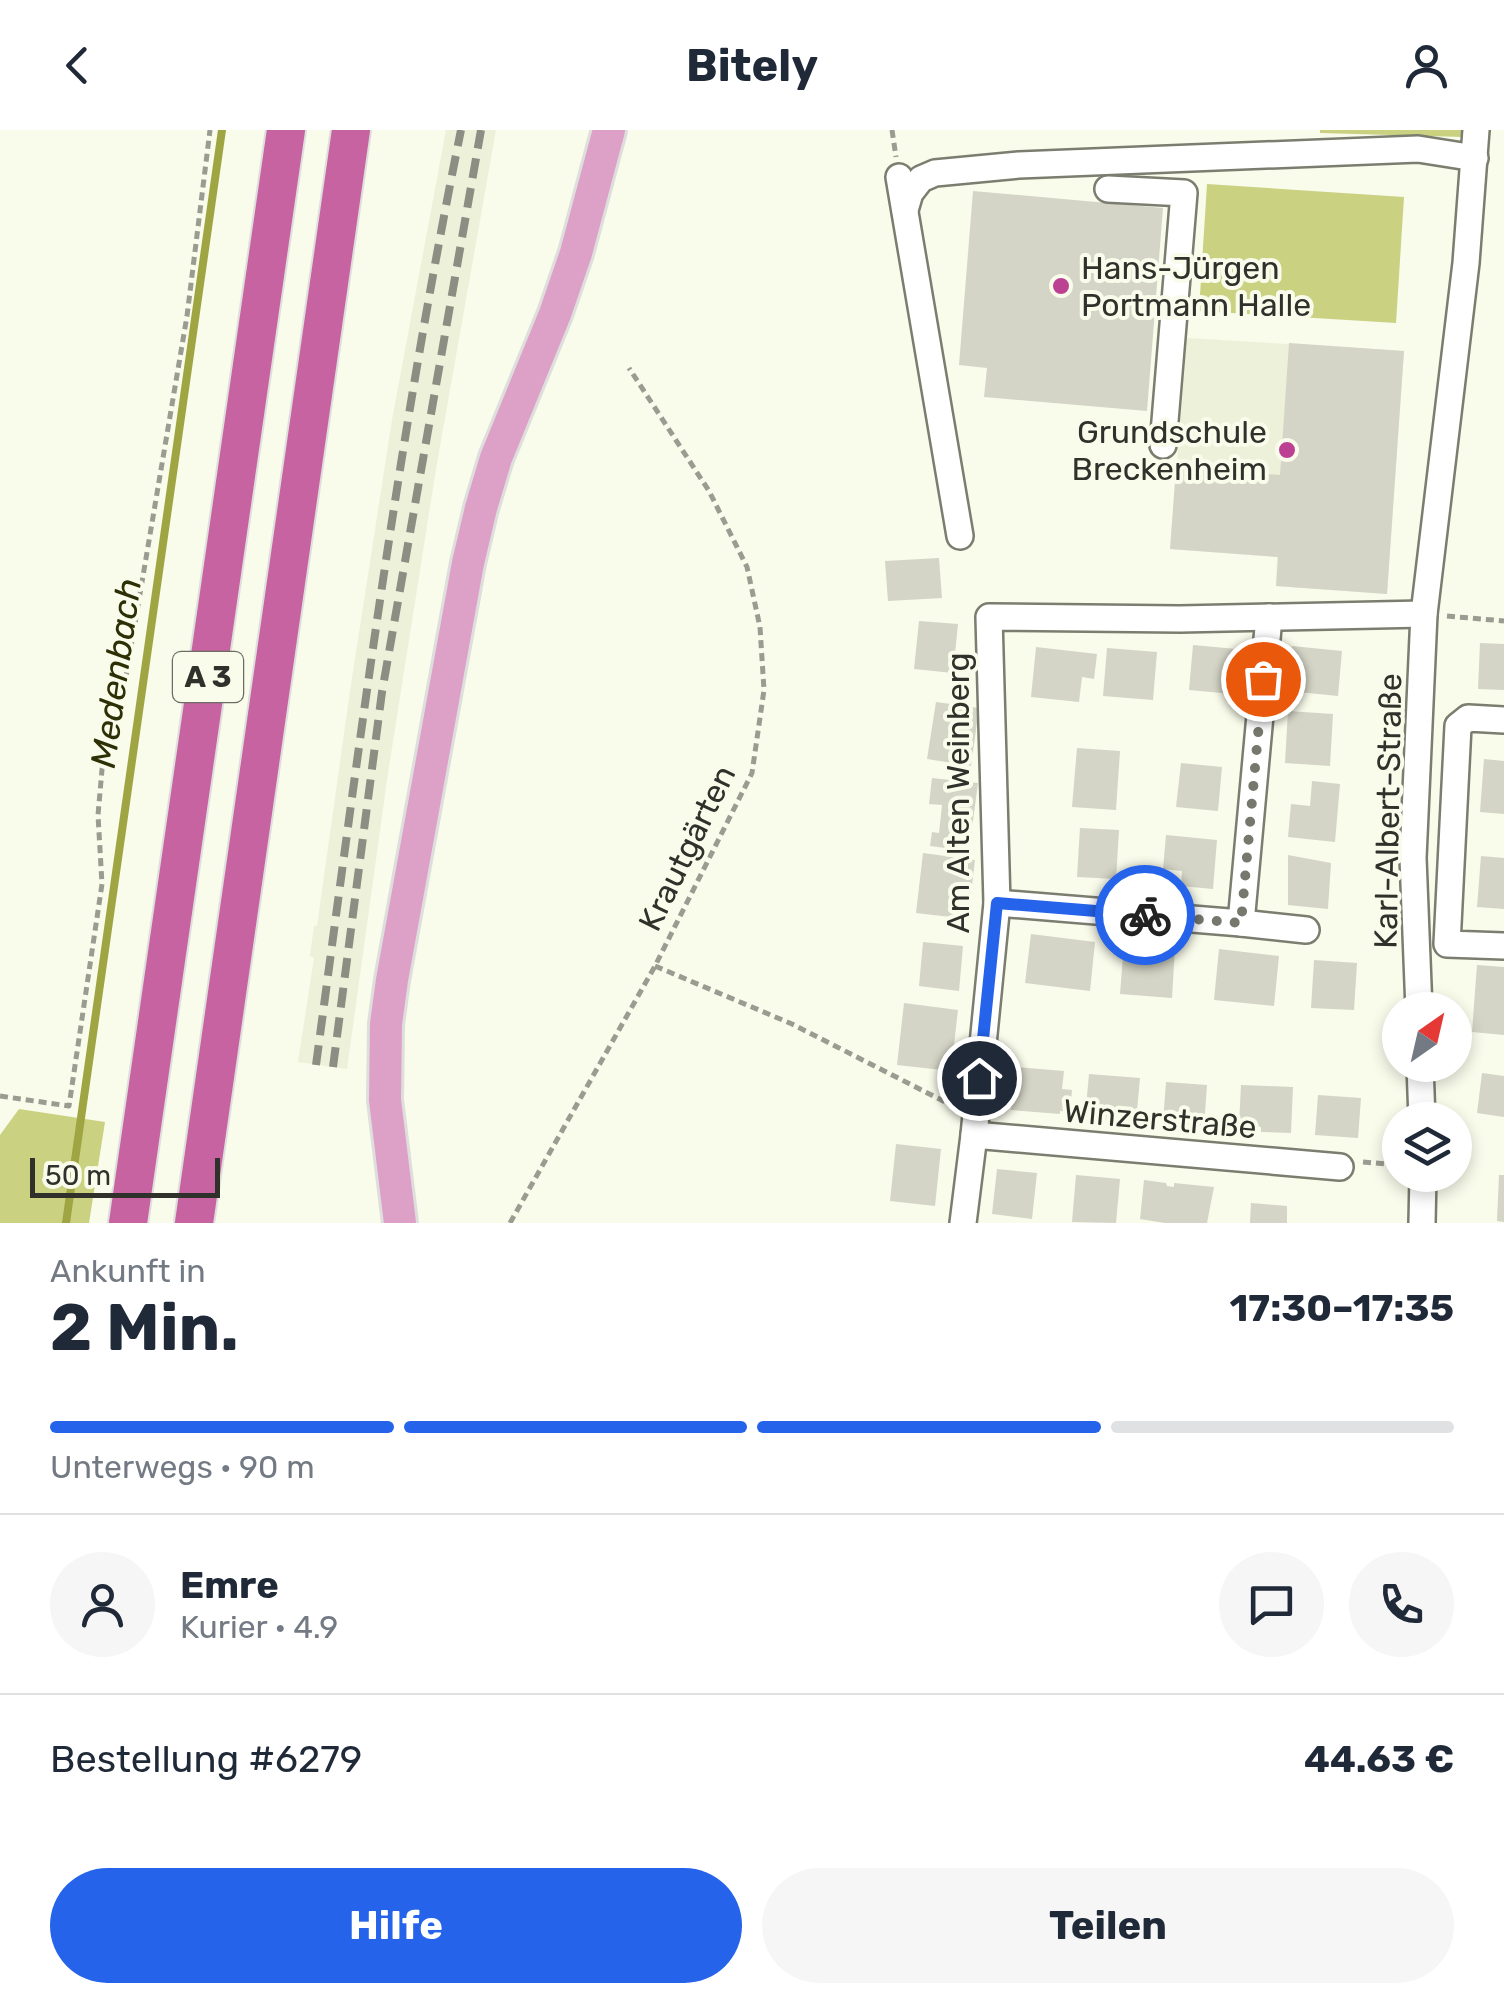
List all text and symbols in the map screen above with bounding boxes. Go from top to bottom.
icon: back [50,38,105,93]
icon: person [1399,38,1454,93]
text: Bitely [686,39,818,92]
place label: Hans-Jürgen Portmann Halle [1081,249,1311,324]
marker: Hans-Jürgen Portmann Halle [1050,275,1072,297]
place label: Grundschule Breckenheim [1072,413,1267,488]
marker: Grundschule Breckenheim [1276,439,1298,461]
water label: Medenbach [82,576,150,770]
pin [1221,637,1306,722]
road number: A 3 [173,652,243,702]
street label: Am Alten Weinberg [939,652,977,934]
icon: bag [1236,652,1291,707]
street label: Karl-Albert-Straße [1367,673,1409,949]
street label: Krautgärten [631,759,743,937]
courier [1095,865,1195,965]
icon: bike [1118,888,1173,943]
north arrow [1382,992,1472,1082]
map controls [1382,992,1472,1192]
pin [937,1036,1022,1121]
icon: home [952,1051,1007,1106]
street label: Winzerstraße [1062,1092,1258,1146]
button: layers [1382,1102,1472,1192]
scale bar [30,1153,220,1198]
text: 50 m [45,1159,111,1192]
text: Ankunft in [50,1252,206,1290]
text: 17:30–17:35 [1229,1285,1454,1331]
text: 2 Min. [50,1289,239,1366]
text: Unterwegs · 90 m [50,1448,315,1486]
button: person [50,1552,155,1657]
button: chat [1219,1552,1324,1657]
button: phone [1349,1552,1454,1657]
text: Emre [180,1562,279,1608]
text: Kurier · 4.9 [180,1608,338,1646]
text: Bestellung #6279 [50,1736,362,1782]
text: 44.63 € [1304,1736,1454,1782]
button: Hilfe [50,1868,742,1983]
button: Teilen [762,1868,1454,1983]

